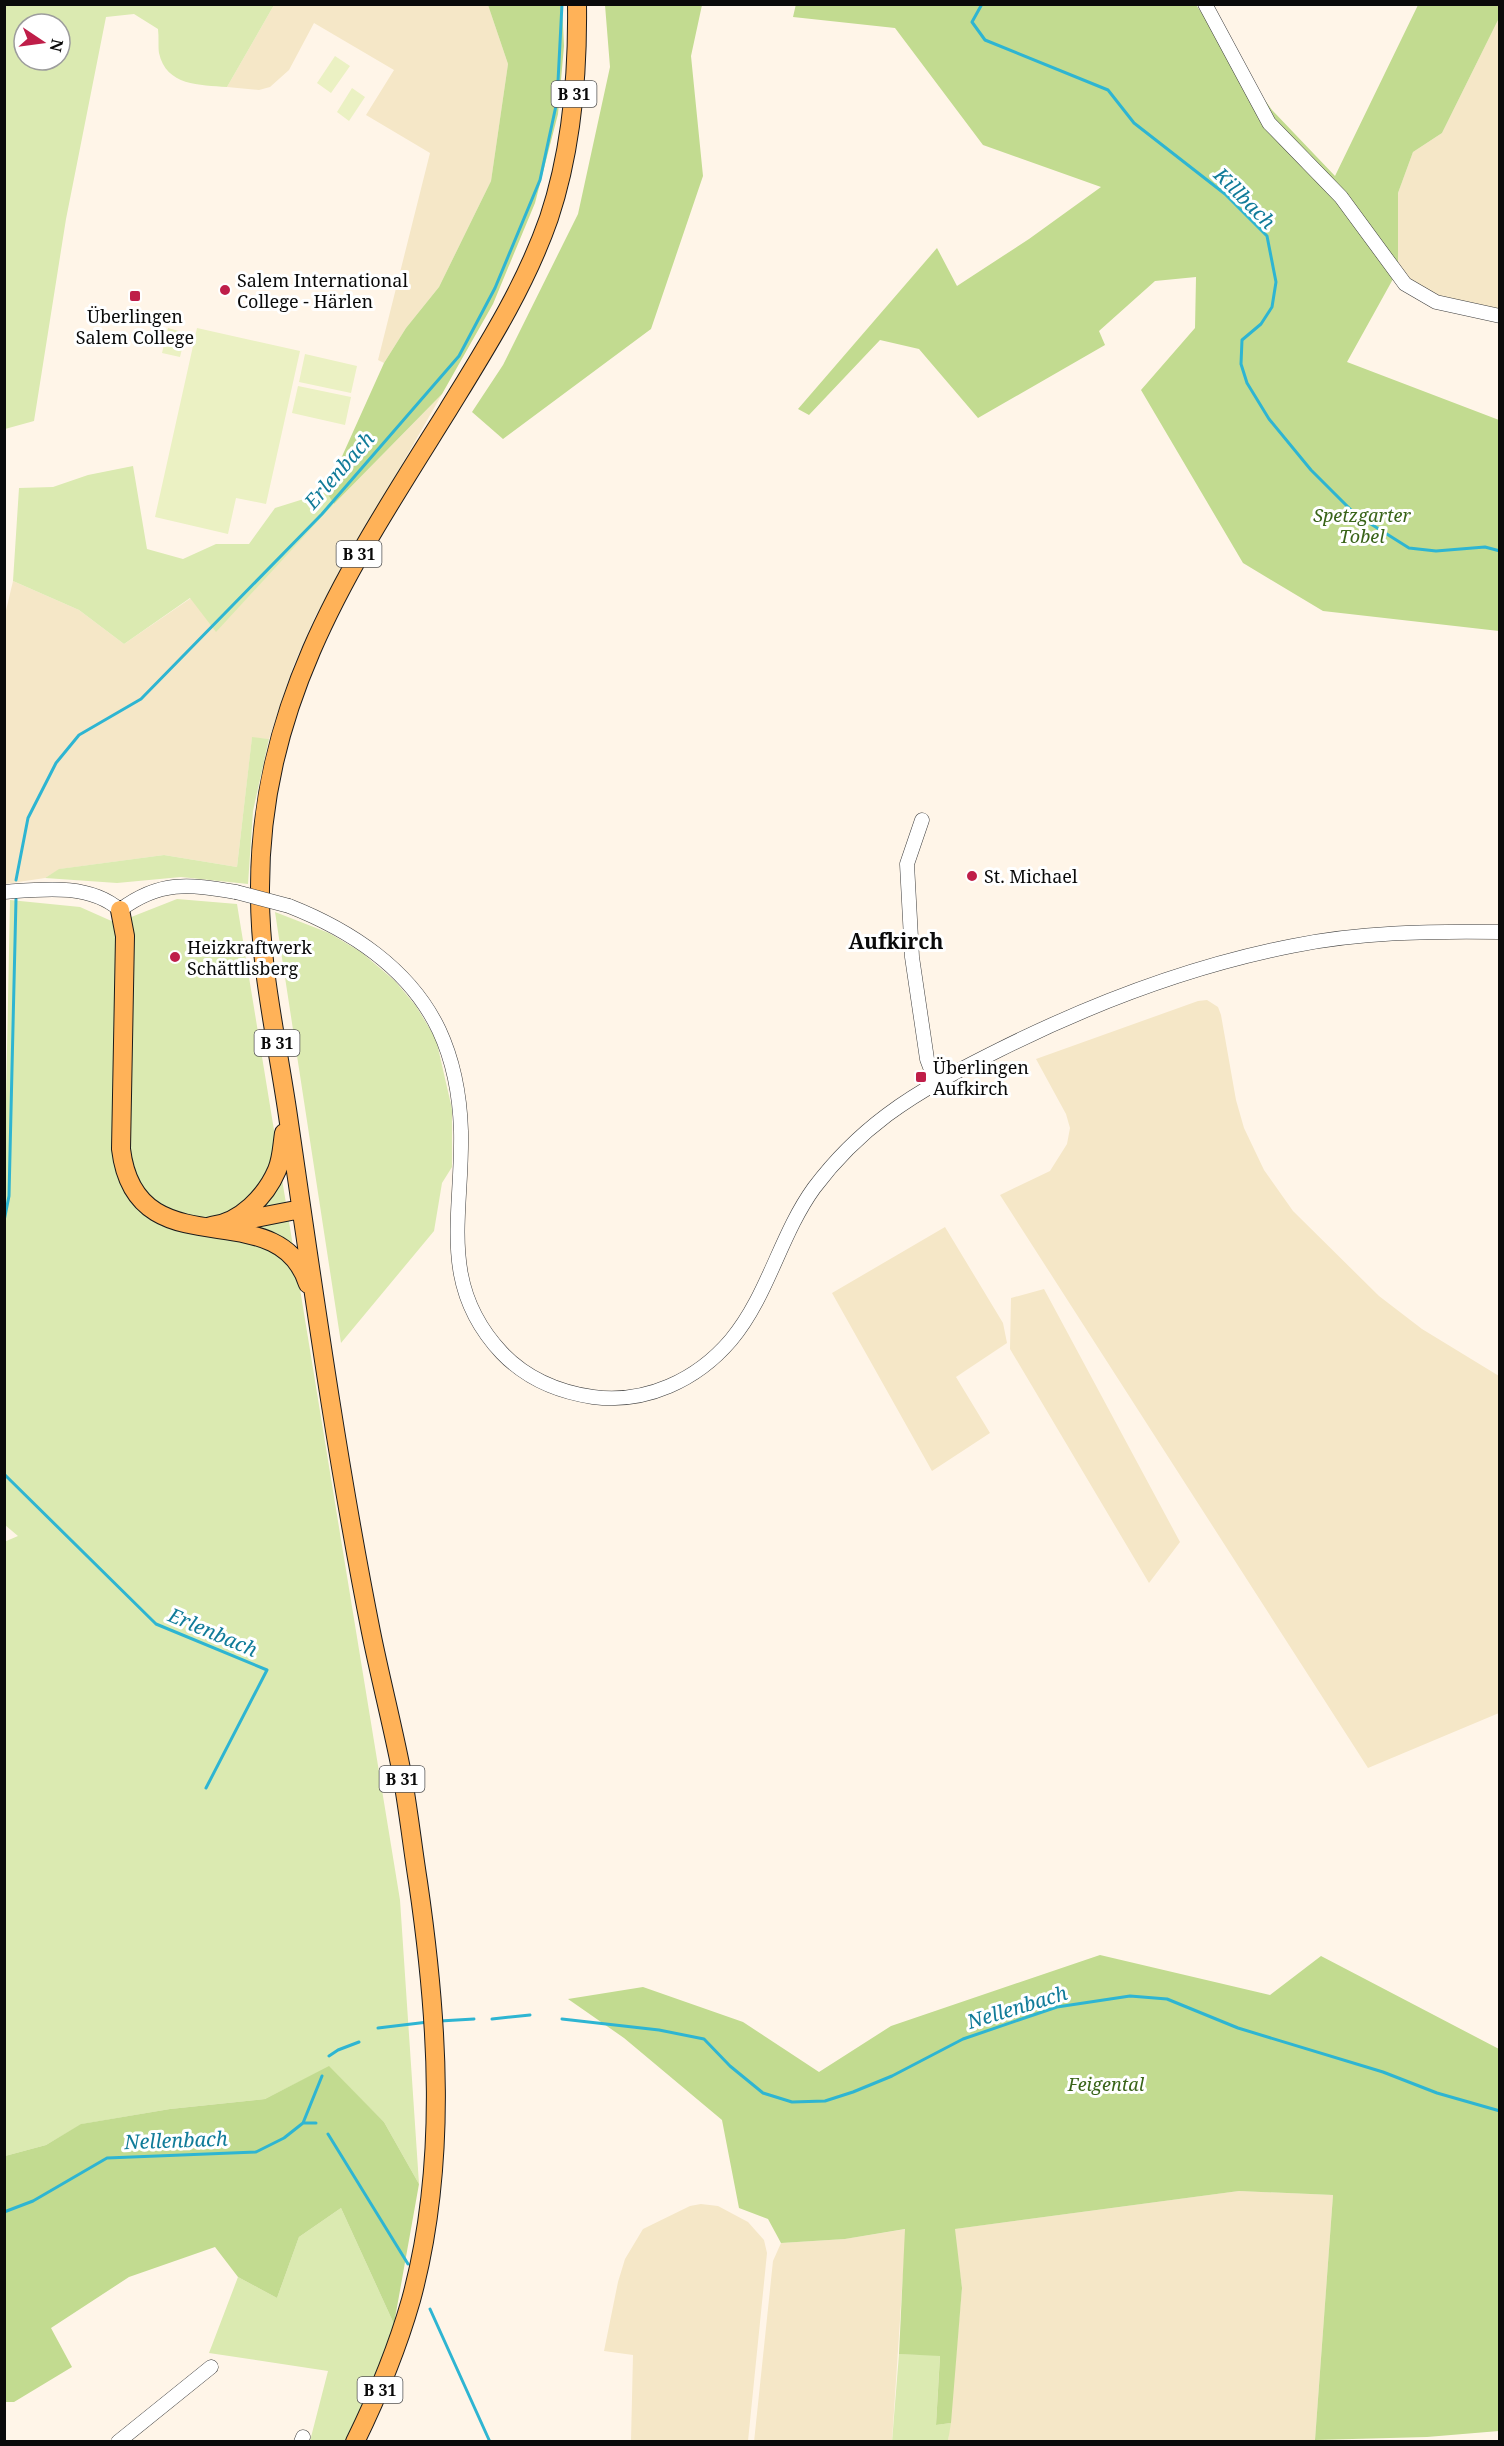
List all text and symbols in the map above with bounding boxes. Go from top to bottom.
north arrow [12,12,72,72]
text: N [44,37,69,54]
road number: B 31 [552,81,596,107]
water label: Killbach [1208,161,1282,235]
place label: Salem International College - Härlen [237,268,408,313]
marker: Salem International College - Härlen [218,283,232,297]
marker: Überlingen Salem College [128,289,142,303]
place label: Überlingen Salem College [76,304,194,349]
water label: Erlenbach [297,426,380,515]
park label: Spetzgarter Tobel [1313,503,1411,548]
road number: B 31 [336,541,382,567]
place label: St. Michael [984,864,1078,888]
marker: St. Michael [965,869,979,883]
district label: Aufkirch [849,927,943,955]
place label: Heizkraftwerk Schättlisberg [187,935,312,980]
marker: Heizkraftwerk Schättlisberg [168,950,182,964]
road number: B 31 [254,1030,300,1056]
place label: Überlingen Aufkirch [933,1055,1029,1100]
marker: Überlingen Aufkirch [914,1070,928,1084]
water label: Erlenbach [163,1601,262,1663]
road number: B 31 [380,1766,424,1792]
water label: Nellenbach [963,1979,1071,2035]
park label: Feigental [1067,2072,1145,2096]
water label: Nellenbach [123,2125,228,2155]
road number: B 31 [358,2377,403,2403]

